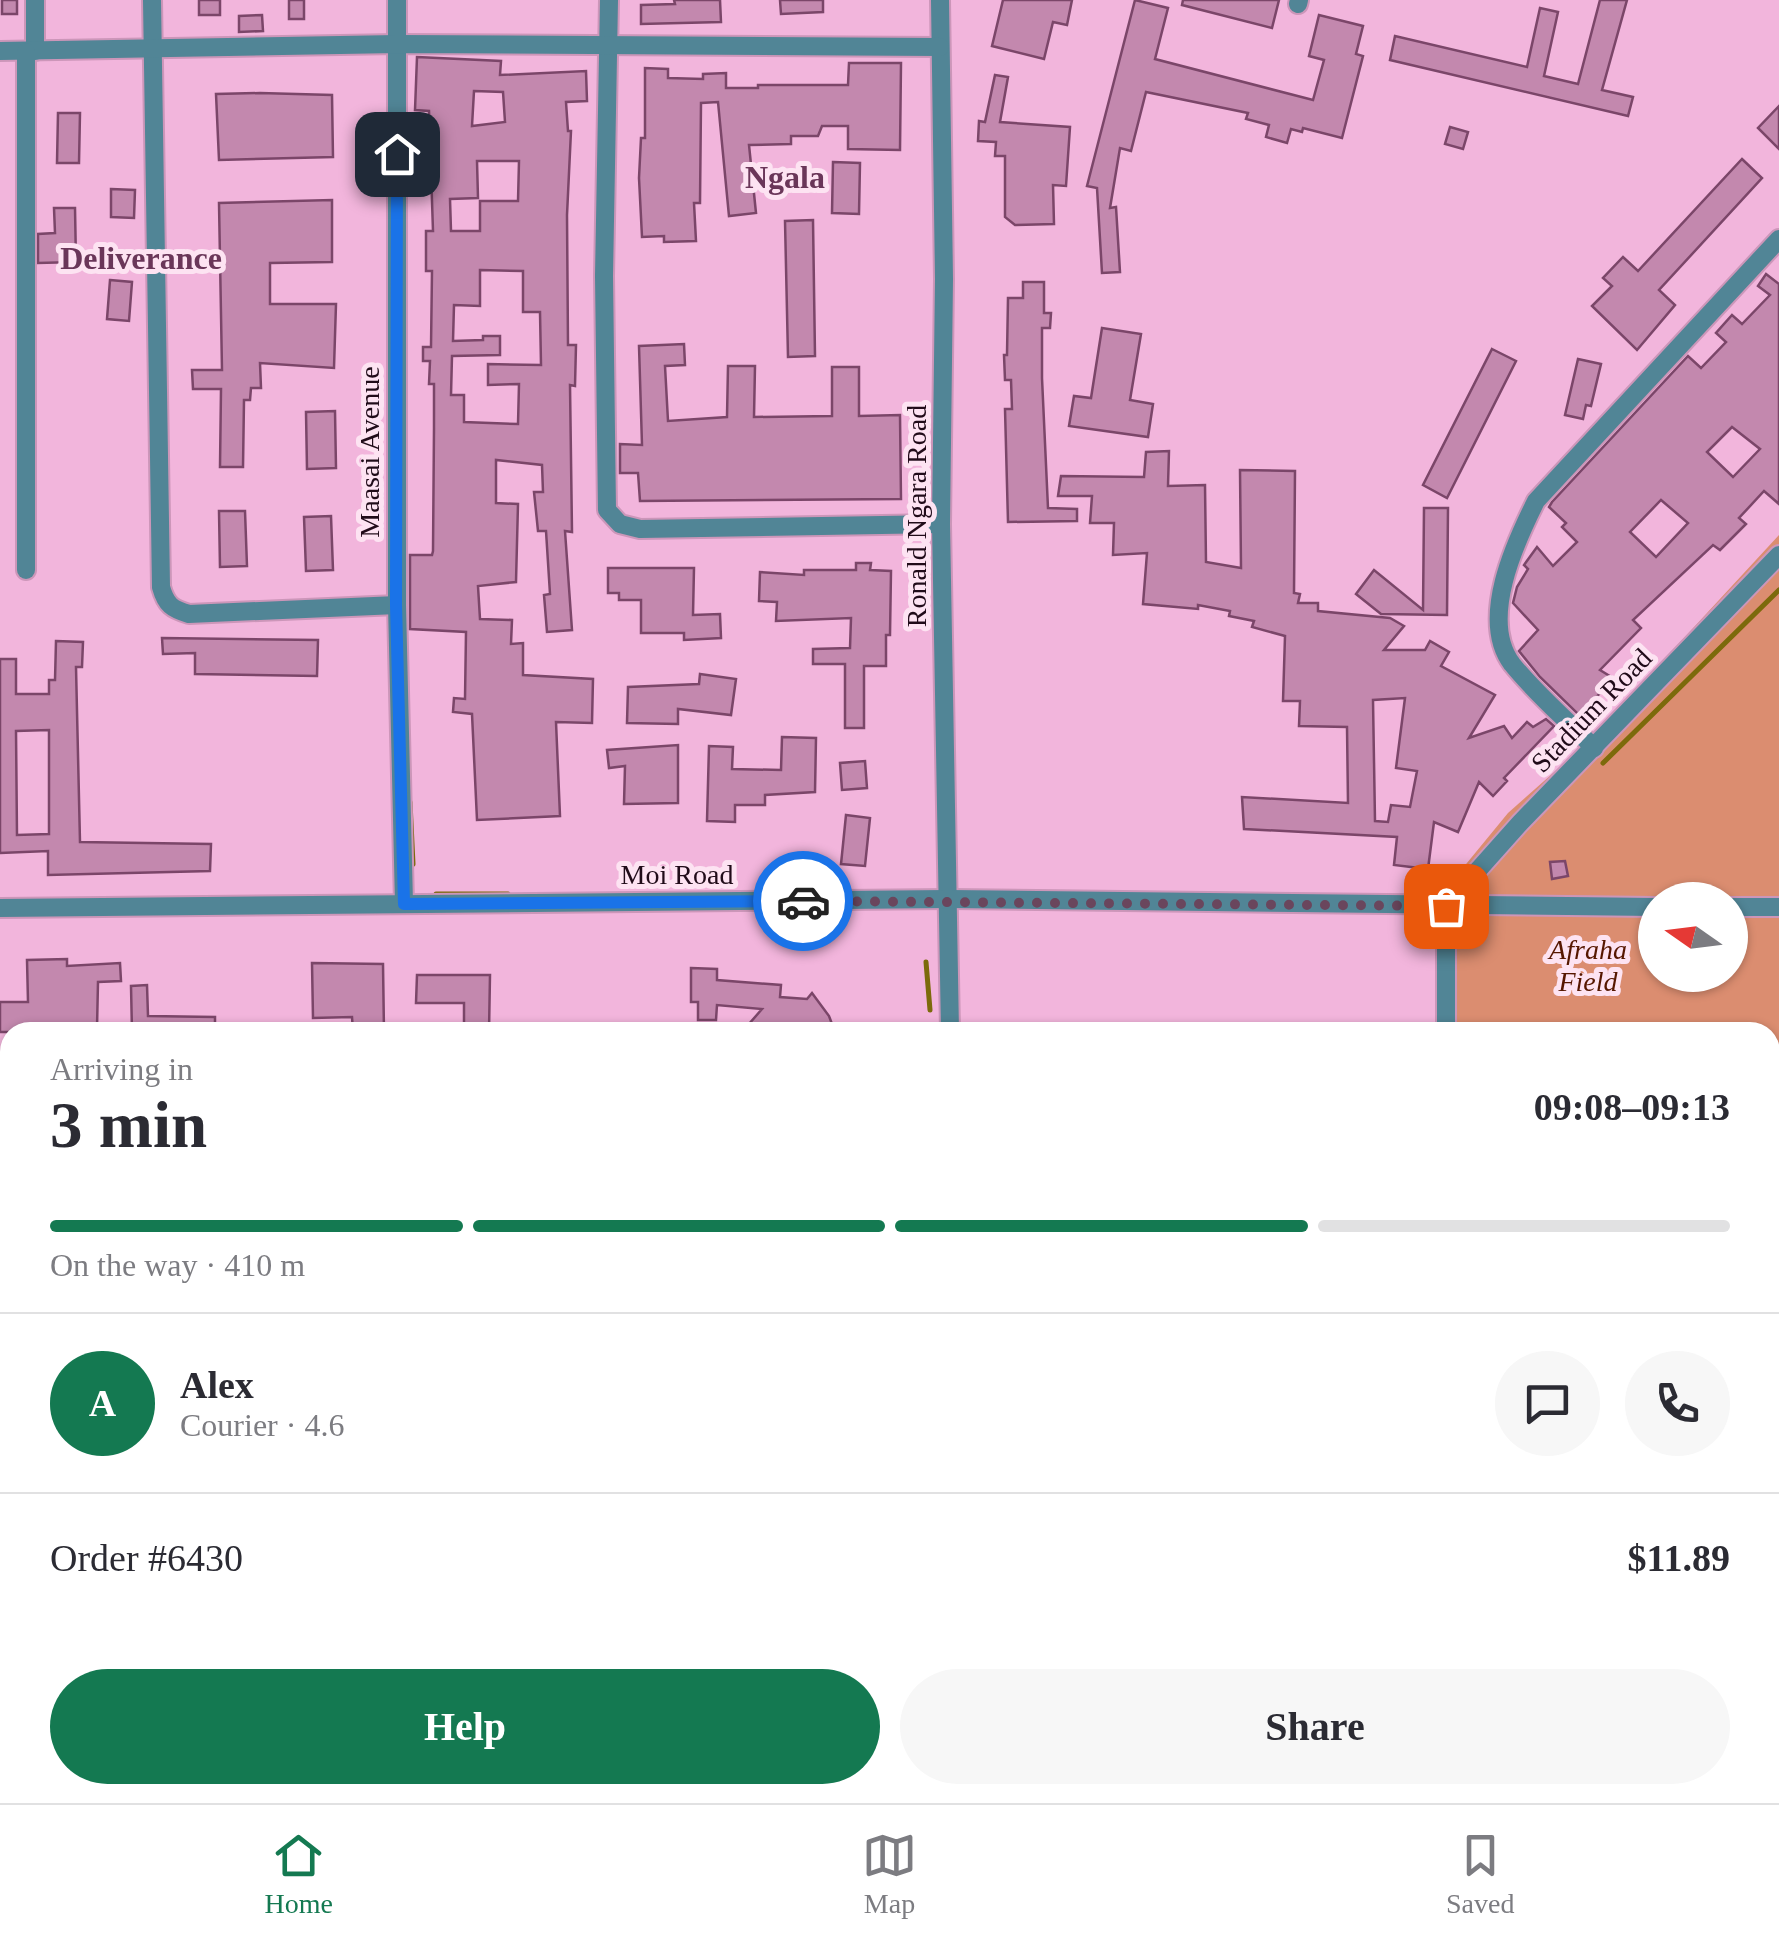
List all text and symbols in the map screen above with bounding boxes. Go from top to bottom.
pin [355,112,440,197]
icon: home [370,127,425,182]
district label: Ngala [745,159,825,195]
district label: Deliverance [60,240,222,276]
street label: Maasai Avenue [354,366,385,538]
street label: Ronald Ngara Road [901,405,932,627]
street label: Stadium Road [1525,642,1658,778]
courier [753,851,853,951]
street label: Moi Road [621,859,733,890]
pin [1404,864,1489,949]
icon: car [776,874,831,929]
icon: bag [1419,879,1474,934]
north arrow [1638,882,1748,992]
map controls [1638,882,1748,992]
park label: Afraha Field [1547,934,1627,997]
text: Arriving in [50,1051,193,1087]
text: 09:08–09:13 [1534,1086,1730,1128]
text: 3 min [50,1089,207,1161]
text: On the way · 410 m [50,1247,305,1283]
button: chat [1495,1351,1600,1456]
button: phone [1625,1351,1730,1456]
text: Alex [180,1364,254,1406]
text: A [89,1382,116,1424]
text: Courier · 4.6 [180,1407,344,1443]
text: Order #6430 [50,1537,243,1579]
text: $11.89 [1628,1537,1730,1579]
button: Help [50,1669,880,1784]
button: Share [900,1669,1730,1784]
tab: Home [265,1828,333,1920]
tab: Map [862,1828,917,1920]
tab: Saved [1446,1828,1514,1920]

